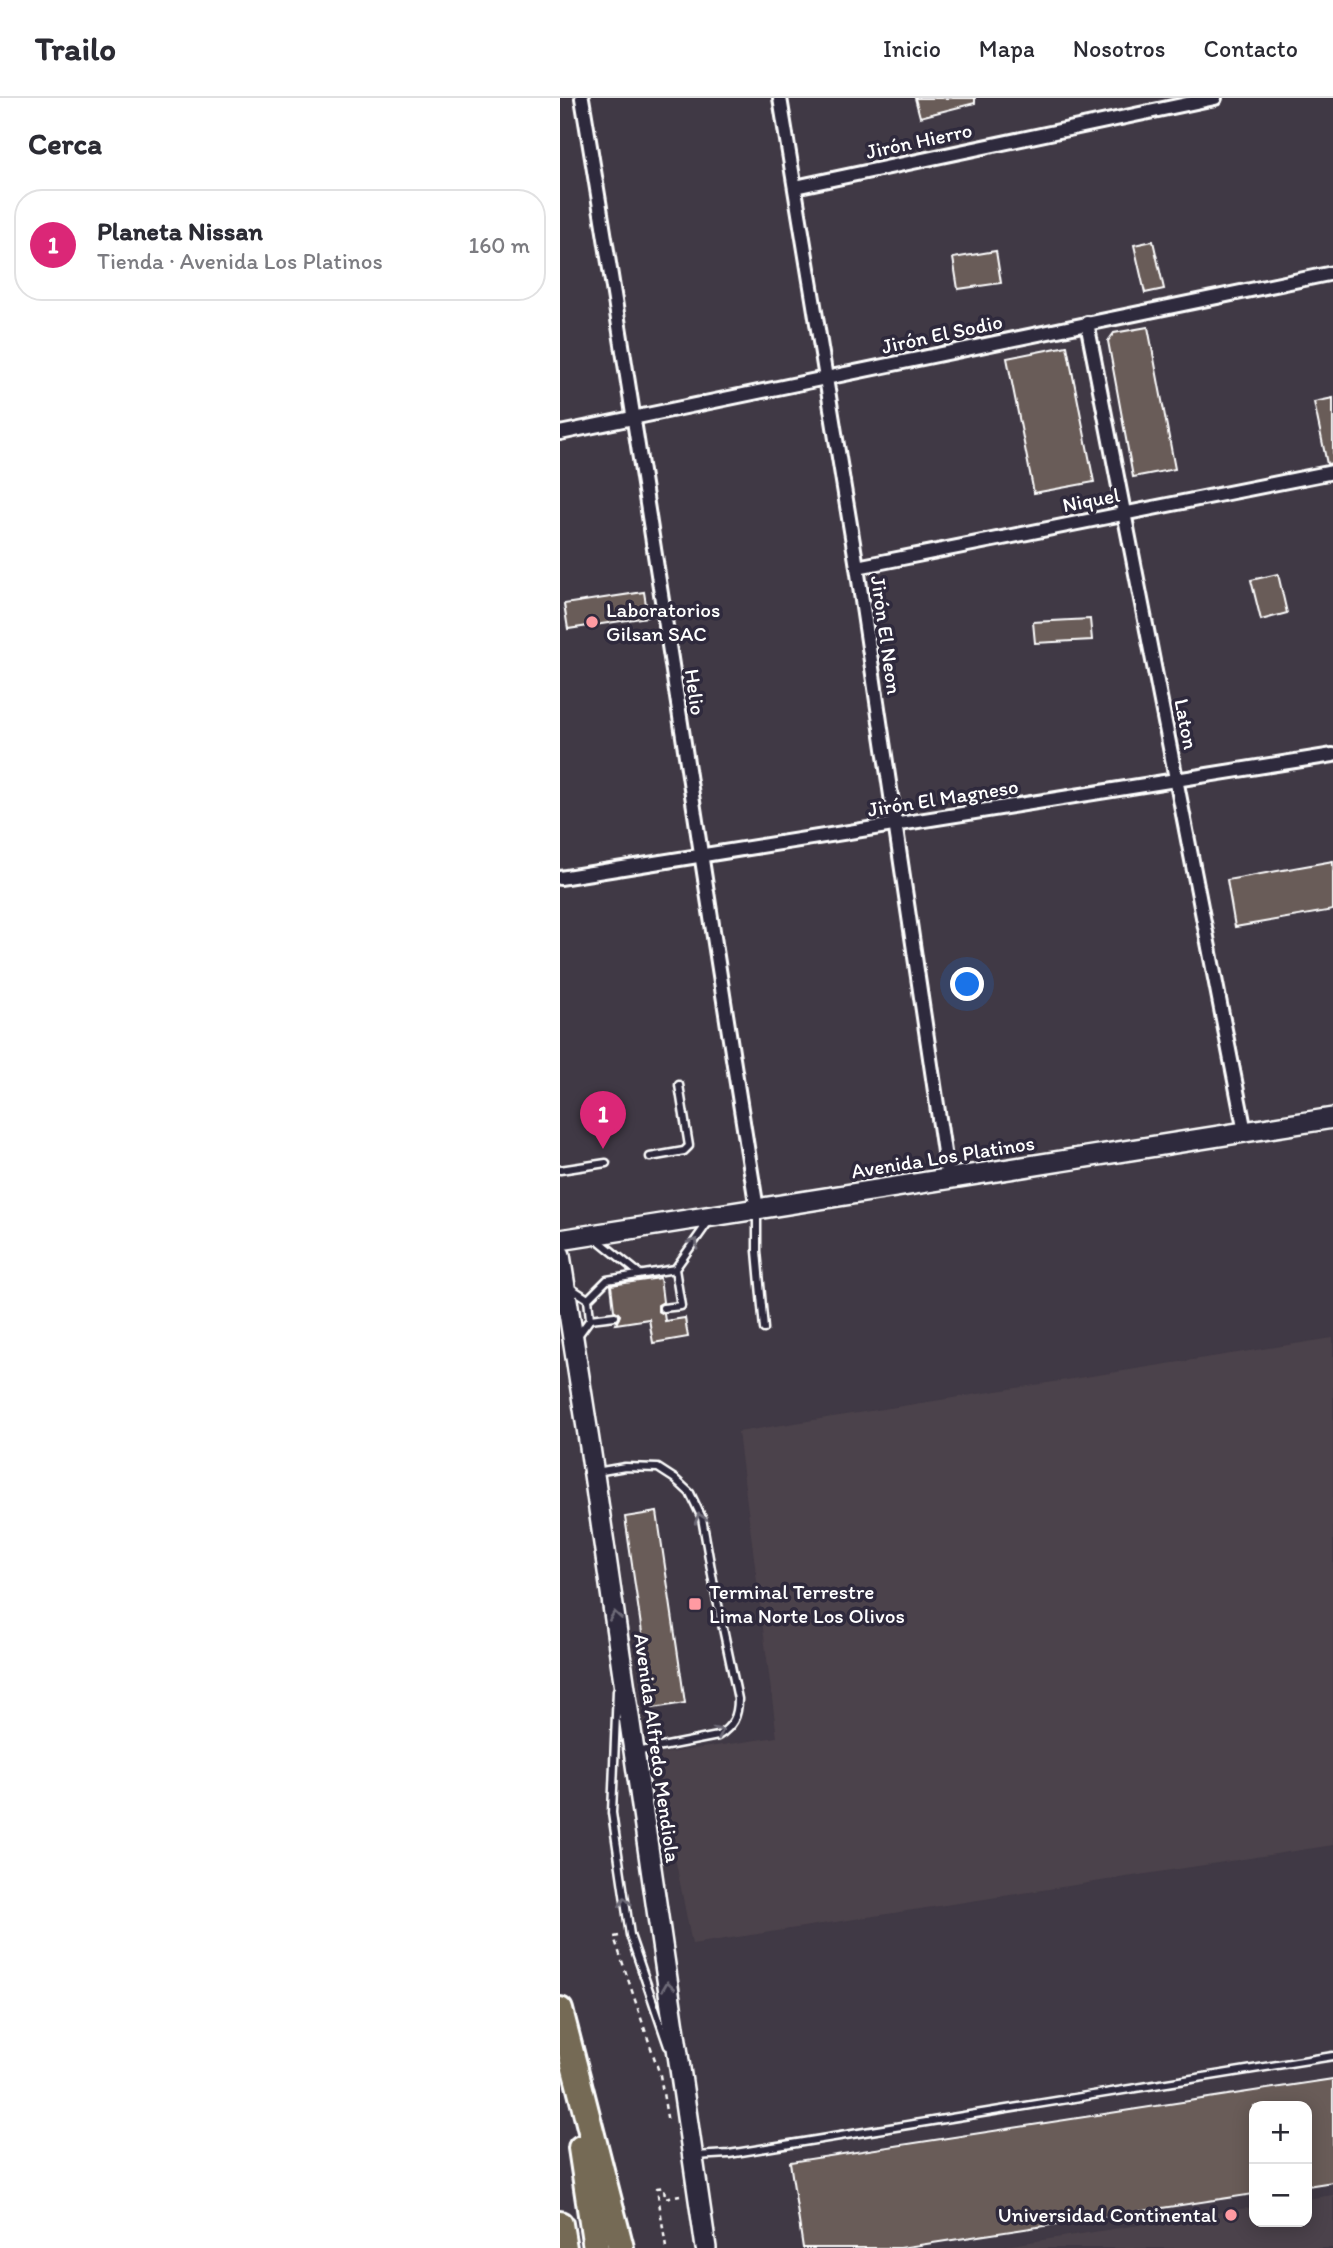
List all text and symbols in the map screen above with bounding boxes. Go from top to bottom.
text: Trailo [35,29,116,68]
text: Inicio [883,34,941,63]
text: Mapa [979,34,1035,63]
text: Nosotros [1073,34,1165,63]
text: Contacto [1203,34,1298,63]
street label: Jirón Hierro [863,117,974,164]
text: Cerca [28,125,102,162]
text: Planeta Nissan [97,215,263,247]
text: 1 [48,231,58,259]
text: 160 m [468,231,530,259]
text: Tienda · Avenida Los Platinos [97,247,383,275]
street label: Jirón El Sodio [879,308,1005,359]
street label: Niquel [1060,482,1122,517]
street label: Jirón El Neon [866,574,907,696]
place label: Laboratorios Gilsan SAC [606,597,720,646]
marker: Laboratorios Gilsan SAC [584,614,600,630]
street label: Helio [680,667,711,717]
street label: Laton [1169,696,1204,751]
street label: Jirón El Magneso [866,773,1020,822]
your location [950,967,984,1001]
pin: 1 [580,1091,626,1149]
street label: Avenida Los Platinos [849,1130,1036,1183]
one-way arrow [686,1238,698,1251]
one-way arrow [694,1512,708,1524]
place label: Terminal Terrestre Lima Norte Los Olivos [709,1579,905,1628]
marker: Terminal Terrestre Lima Norte Los Olivos [687,1596,703,1612]
one-way arrow [607,1610,622,1622]
street label: Avenida Alfredo Mendiola [629,1632,686,1864]
one-way arrow [712,1727,725,1740]
one-way arrow [618,1896,633,1908]
one-way arrow [661,1981,676,1992]
map controls [1249,2101,1312,2227]
button: + [1249,2101,1312,2164]
button: − [1249,2164,1312,2227]
place label: Universidad Continental [998,2202,1217,2227]
marker: Universidad Continental [1223,2207,1239,2223]

